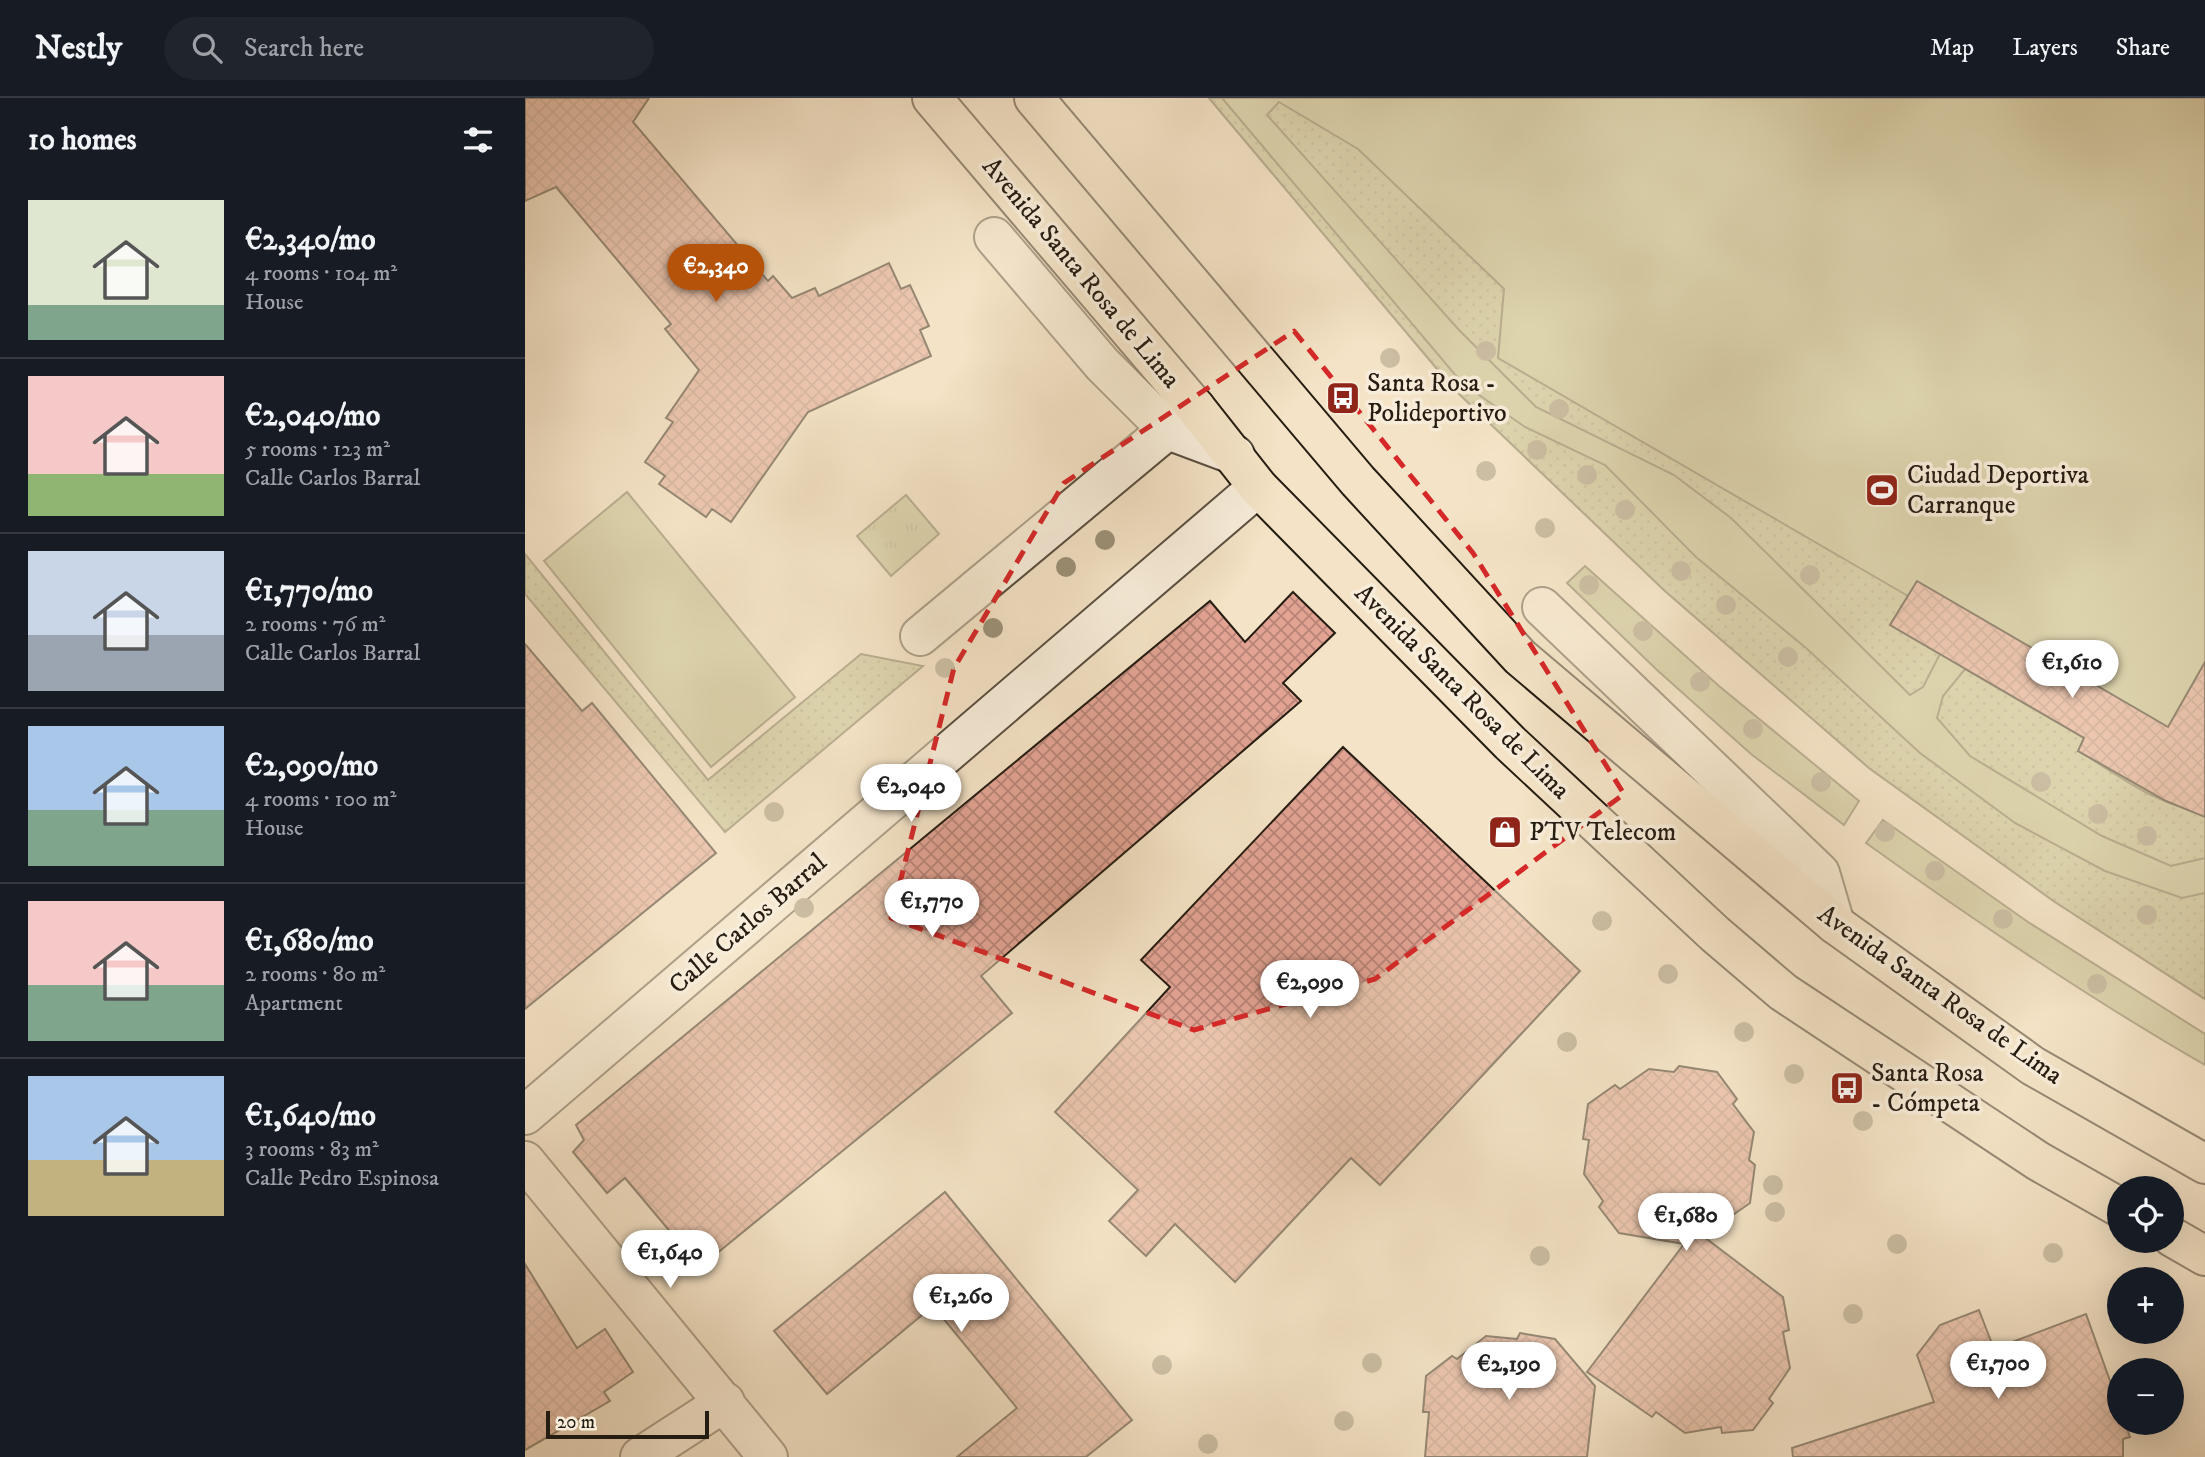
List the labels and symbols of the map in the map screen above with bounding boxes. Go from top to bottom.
street label: Avenida Santa Rosa de Lima [975,151,1187,395]
pin: €2,340 [659,244,773,304]
place label: Santa Rosa - Polideportivo [1367,367,1507,430]
bus stop icon: Santa Rosa - Polideportivo [1324,379,1362,417]
place label: Ciudad Deportiva Carranque [1907,459,2089,522]
sports icon: Ciudad Deportiva Carranque [1863,471,1901,509]
street label: Avenida Santa Rosa de Lima [1347,577,1577,807]
pin: €1,610 [2015,640,2129,700]
pin: €2,040 [854,764,968,824]
shop icon: PTV Telecom [1486,813,1524,851]
place label: PTV Telecom [1529,816,1676,849]
street label: Calle Carlos Barral [662,846,834,1002]
pin: €1,770 [875,880,989,939]
street label: Avenida Santa Rosa de Lima [1811,898,2069,1092]
pin: €2,090 [1253,960,1367,1020]
place label: Santa Rosa - Cómpeta [1871,1057,1984,1120]
bus stop icon: Santa Rosa - Cómpeta [1828,1069,1866,1107]
pin: €1,680 [1629,1194,1743,1253]
pin: €1,640 [613,1230,727,1290]
pin: €1,260 [904,1274,1018,1334]
pin: €2,190 [1452,1342,1566,1402]
pin: €1,700 [1941,1342,2055,1401]
scale bar [546,1408,709,1440]

